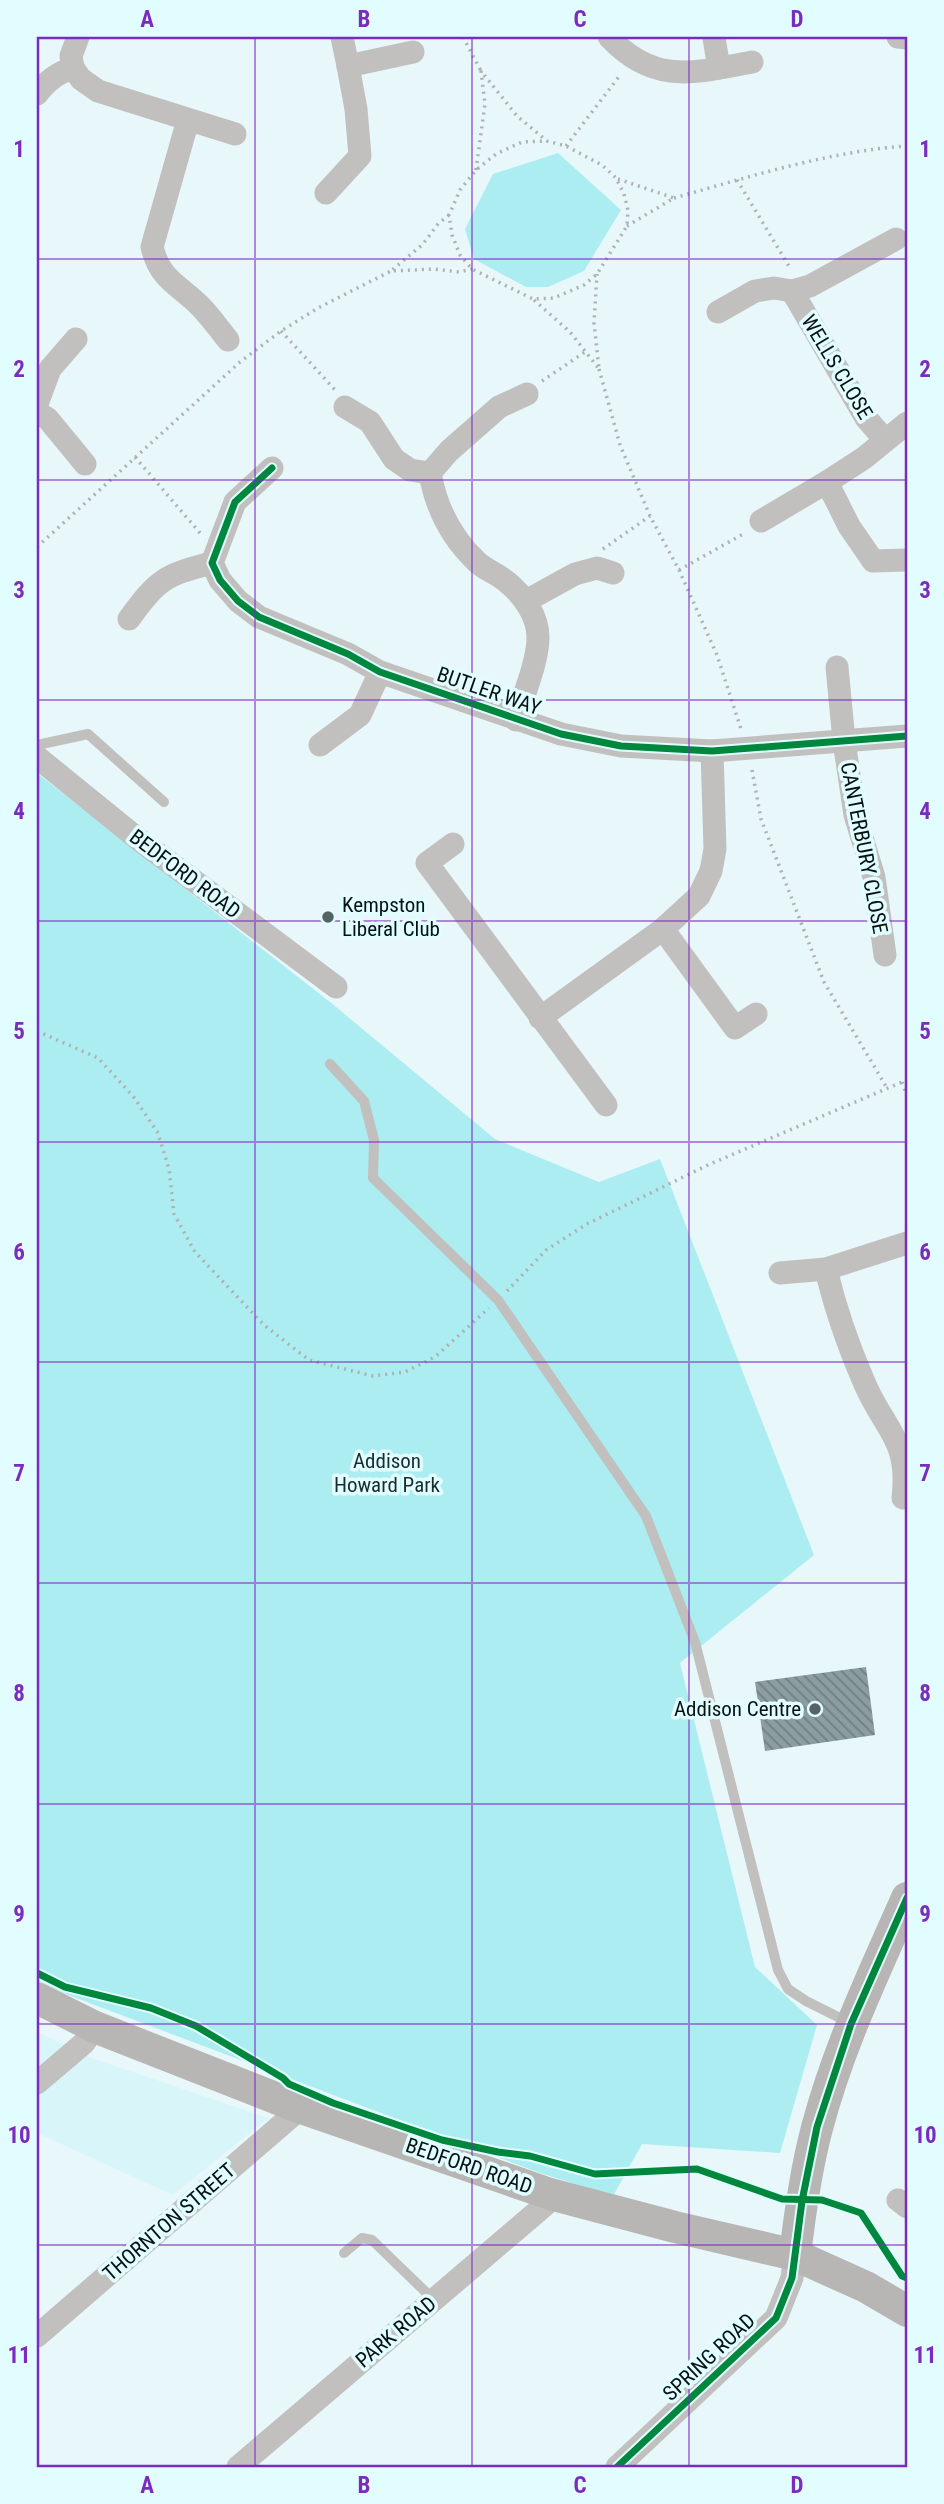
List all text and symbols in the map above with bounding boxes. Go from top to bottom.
text: A [140,6,154,33]
text: B [358,6,370,33]
text: C [573,6,587,33]
text: D [791,6,804,33]
text: 1 [13,136,25,163]
text: 1 [919,136,931,163]
street label: WELLS CLOSE [797,311,877,423]
text: 2 [13,356,25,383]
text: 2 [919,356,931,383]
text: 3 [13,577,25,604]
text: 3 [919,577,931,604]
street label: BUTLER WAY [434,662,544,720]
street label: CANTERBURY CLOSE [836,760,892,936]
text: 4 [13,798,25,825]
text: 4 [919,798,931,825]
street label: BEDFORD ROAD [125,825,245,923]
place label: Kempston Liberal Club [342,893,440,941]
marker: Kempston Liberal Club [320,909,336,925]
text: 5 [13,1018,25,1045]
text: 5 [919,1018,931,1045]
text: 6 [13,1239,25,1266]
text: 6 [919,1239,931,1266]
park label: Addison Howard Park [334,1449,441,1497]
text: 7 [13,1460,25,1487]
text: 7 [919,1460,931,1487]
text: 8 [13,1680,25,1707]
text: 8 [919,1680,931,1707]
place label: Addison Centre [674,1697,801,1721]
marker: Addison Centre [807,1701,823,1717]
text: 9 [13,1901,25,1928]
text: 9 [919,1901,931,1928]
text: 10 [7,2122,31,2149]
text: 10 [913,2122,937,2149]
street label: BEDFORD ROAD [403,2133,535,2199]
street label: THORNTON STREET [98,2158,240,2286]
street label: PARK ROAD [351,2292,441,2372]
street label: SPRING ROAD [658,2308,760,2406]
text: 11 [7,2342,31,2369]
text: 11 [913,2342,937,2369]
text: A [140,2472,154,2499]
text: B [358,2472,370,2499]
text: C [573,2472,587,2499]
text: D [791,2472,804,2499]

